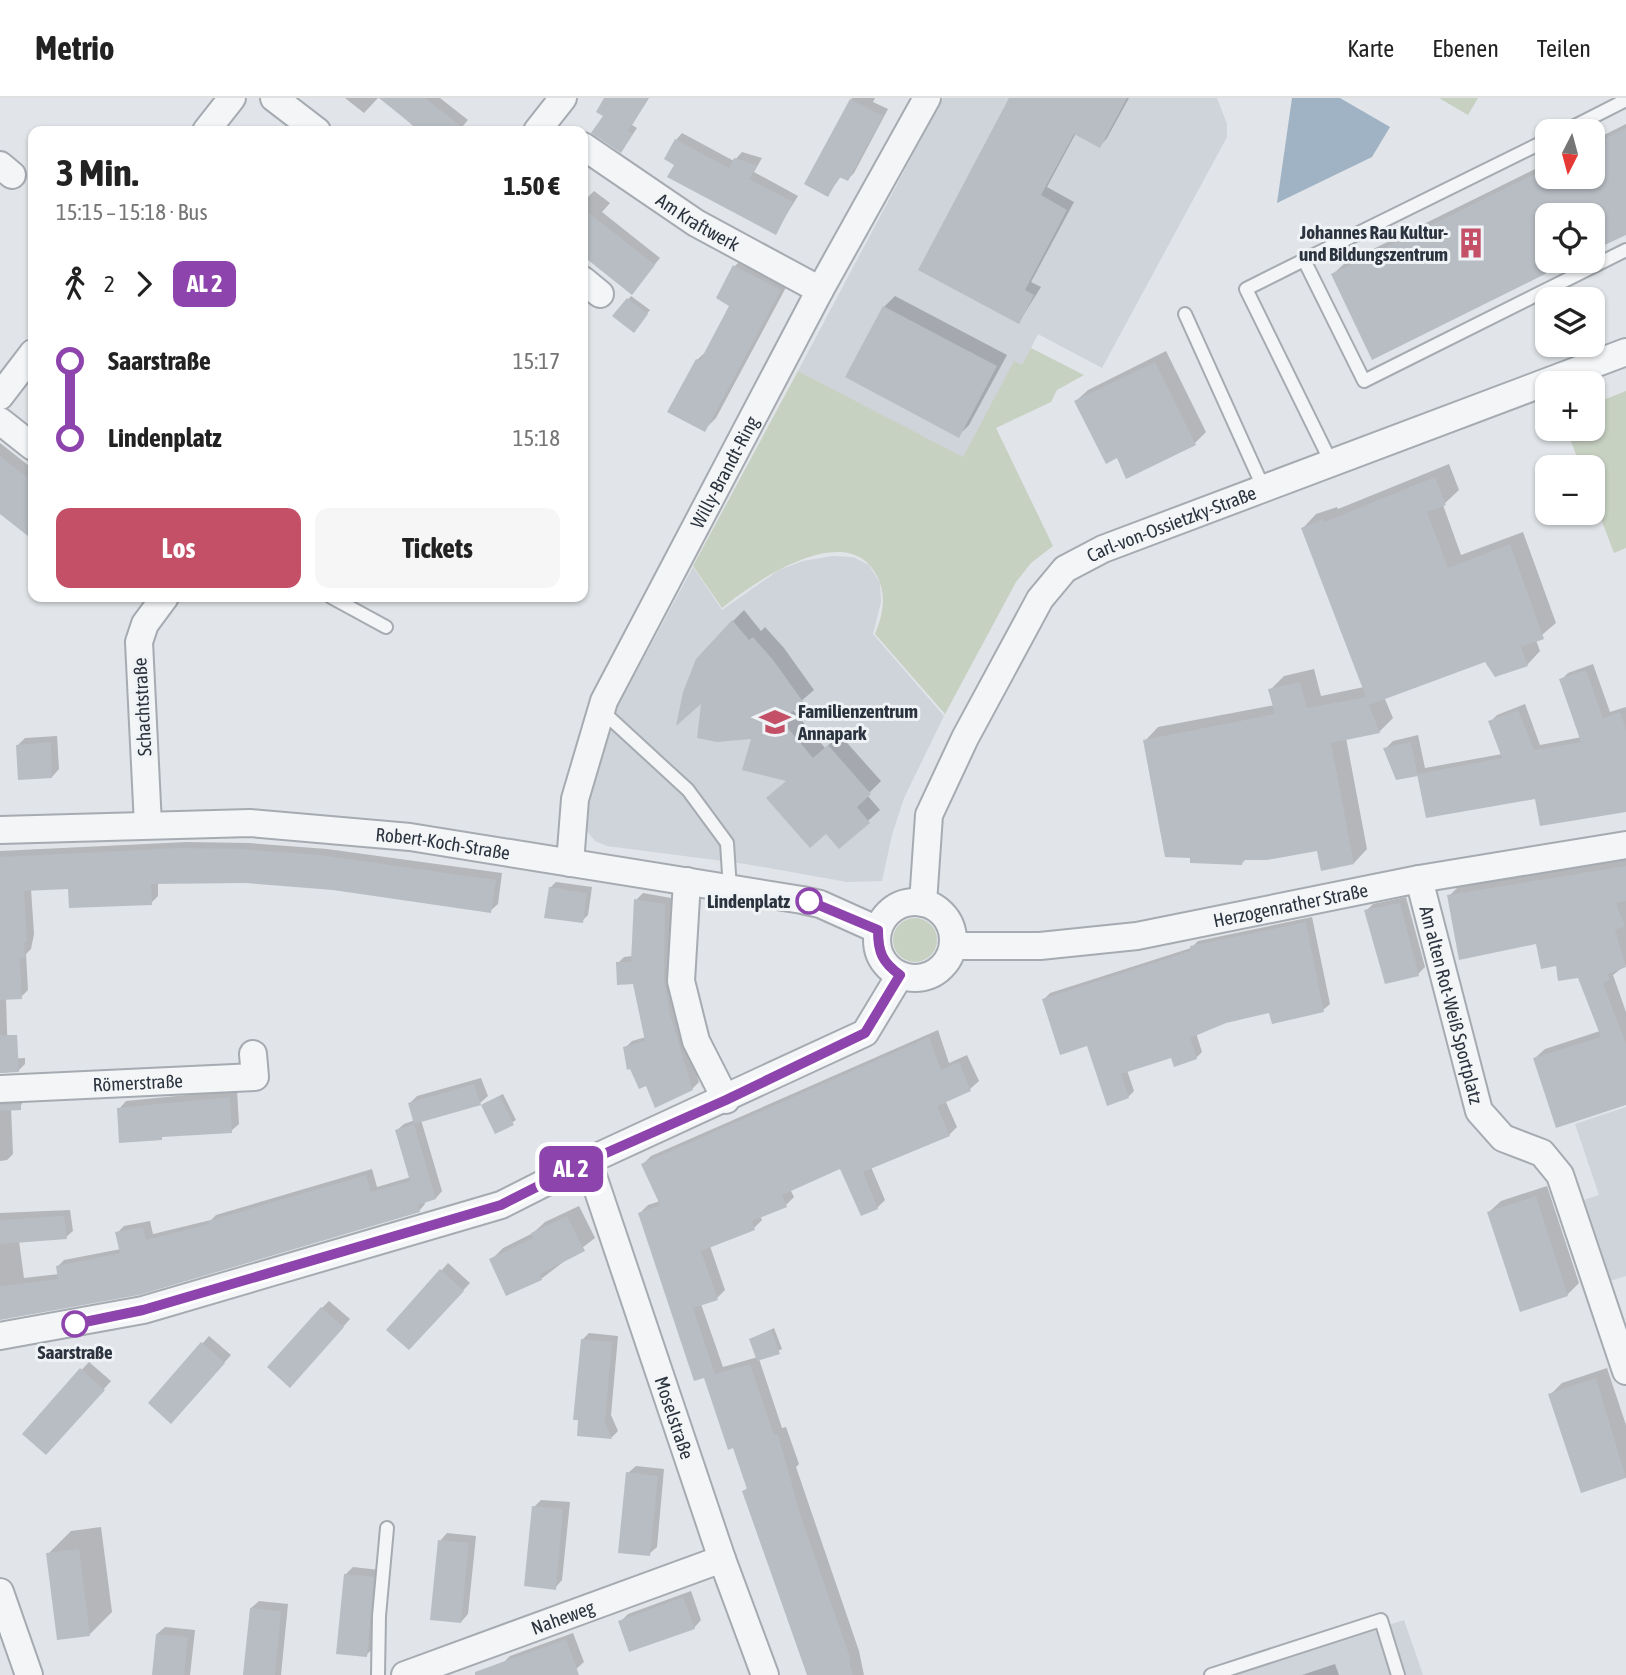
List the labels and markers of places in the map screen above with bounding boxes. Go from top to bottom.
place label: Johannes Rau Kultur- und Bildungszentrum [1299,221,1448,265]
building icon: Johannes Rau Kultur- und Bildungszentrum [1454,226,1488,260]
place label: Familienzentrum Annapark [797,700,918,744]
school or university icon: Familienzentrum Annapark [758,705,792,739]
marker: Lindenplatz [796,888,822,914]
place label: Lindenplatz [707,890,790,912]
marker: Saarstraße [62,1311,88,1337]
place label: Saarstraße [37,1341,113,1363]

